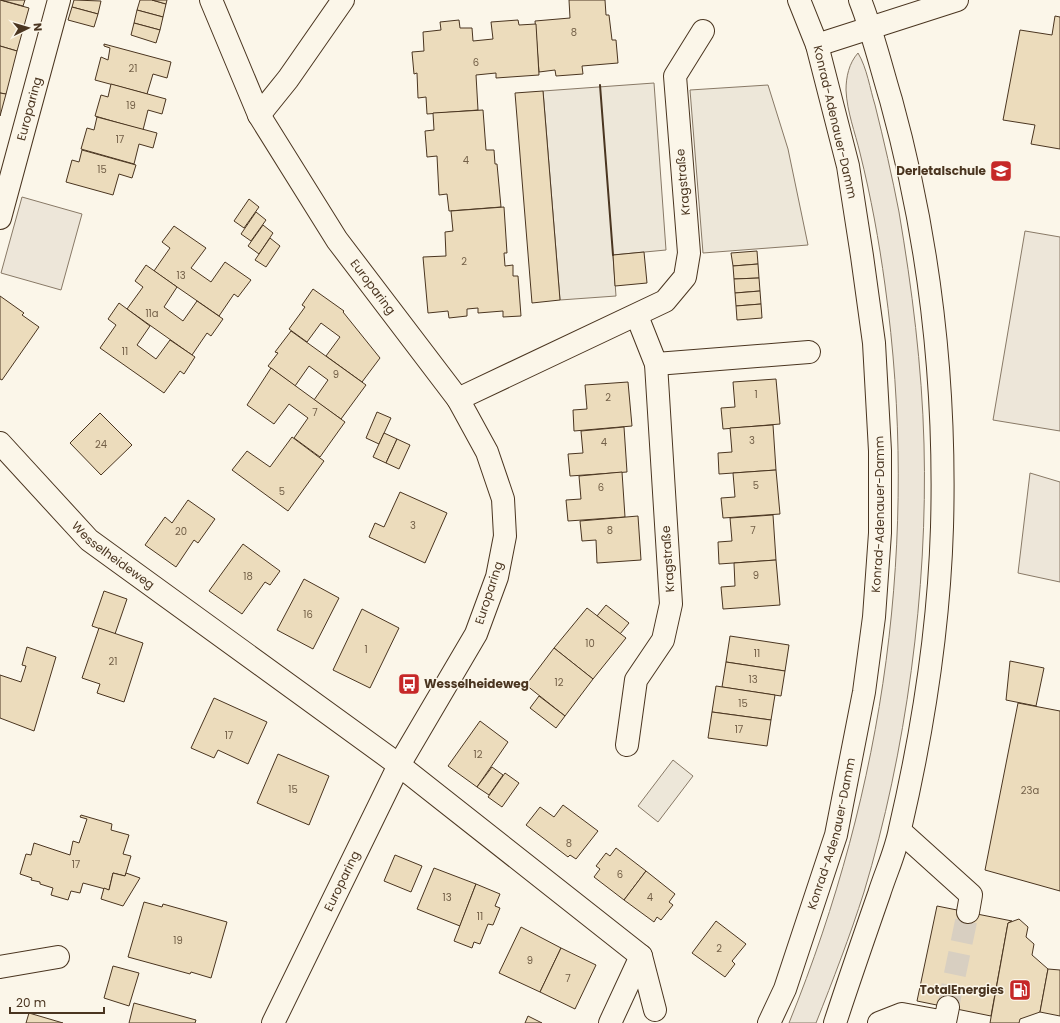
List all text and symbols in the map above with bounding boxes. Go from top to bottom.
north arrow [8,8,48,48]
text: N [30,22,46,32]
house number: 8 [571,25,577,40]
street label: Konrad-Adenauer-Damm [810,44,861,200]
house number: 6 [473,55,479,70]
house number: 21 [129,61,137,76]
street label: Europaring [12,75,46,143]
house number: 19 [126,98,136,113]
house number: 17 [116,132,125,147]
street label: Kragstraße [671,148,694,216]
house number: 4 [463,153,469,168]
school or university icon: Derletalschule [988,158,1014,184]
house number: 15 [97,162,107,177]
place label: Derletalschule [896,162,987,179]
house number: 2 [461,254,467,269]
street label: Europaring [347,255,400,318]
house number: 13 [176,268,186,283]
house number: 11a [145,306,159,321]
house number: 11 [122,344,128,359]
house number: 9 [333,367,339,382]
house number: 1 [754,387,758,402]
house number: 2 [605,390,611,405]
house number: 7 [312,405,318,420]
house number: 3 [749,433,755,448]
house number: 4 [601,435,607,450]
street label: Konrad-Adenauer-Damm [867,435,888,593]
house number: 24 [95,437,107,452]
house number: 5 [753,478,759,493]
house number: 6 [598,480,604,495]
house number: 5 [279,484,285,499]
street label: Wesselheideweg [68,518,158,593]
house number: 3 [410,518,416,533]
house number: 8 [607,523,613,538]
house number: 7 [750,523,756,538]
house number: 20 [175,524,187,539]
street label: Kragstraße [657,525,678,593]
street label: Europaring [470,559,507,627]
house number: 9 [753,568,759,583]
house number: 18 [243,569,253,584]
house number: 16 [303,607,313,622]
house number: 10 [585,636,595,651]
house number: 1 [364,642,368,657]
house number: 11 [754,646,760,661]
house number: 21 [109,654,117,669]
bus stop icon: Wesselheideweg [396,671,422,697]
house number: 13 [748,672,758,687]
place label: Wesselheideweg [424,675,529,692]
house number: 12 [555,675,564,690]
house number: 15 [738,696,748,711]
house number: 17 [735,722,744,737]
house number: 17 [225,728,234,743]
house number: 12 [474,747,483,762]
street label: Konrad-Adenauer-Damm [803,756,859,912]
house number: 15 [288,782,298,797]
house number: 23a [1021,783,1039,798]
house number: 8 [566,836,572,851]
street label: Europaring [320,848,364,914]
house number: 17 [72,857,81,872]
house number: 6 [617,867,623,882]
house number: 13 [442,890,452,905]
house number: 4 [647,890,653,905]
house number: 11 [477,909,483,924]
house number: 19 [173,933,183,948]
house number: 2 [716,941,722,956]
house number: 9 [527,953,533,968]
house number: 7 [565,971,571,986]
fuel station icon: TotalEnergies [1007,977,1033,1003]
place label: TotalEnergies [920,981,1004,998]
scale bar [10,989,104,1015]
text: 20 m [16,994,46,1011]

